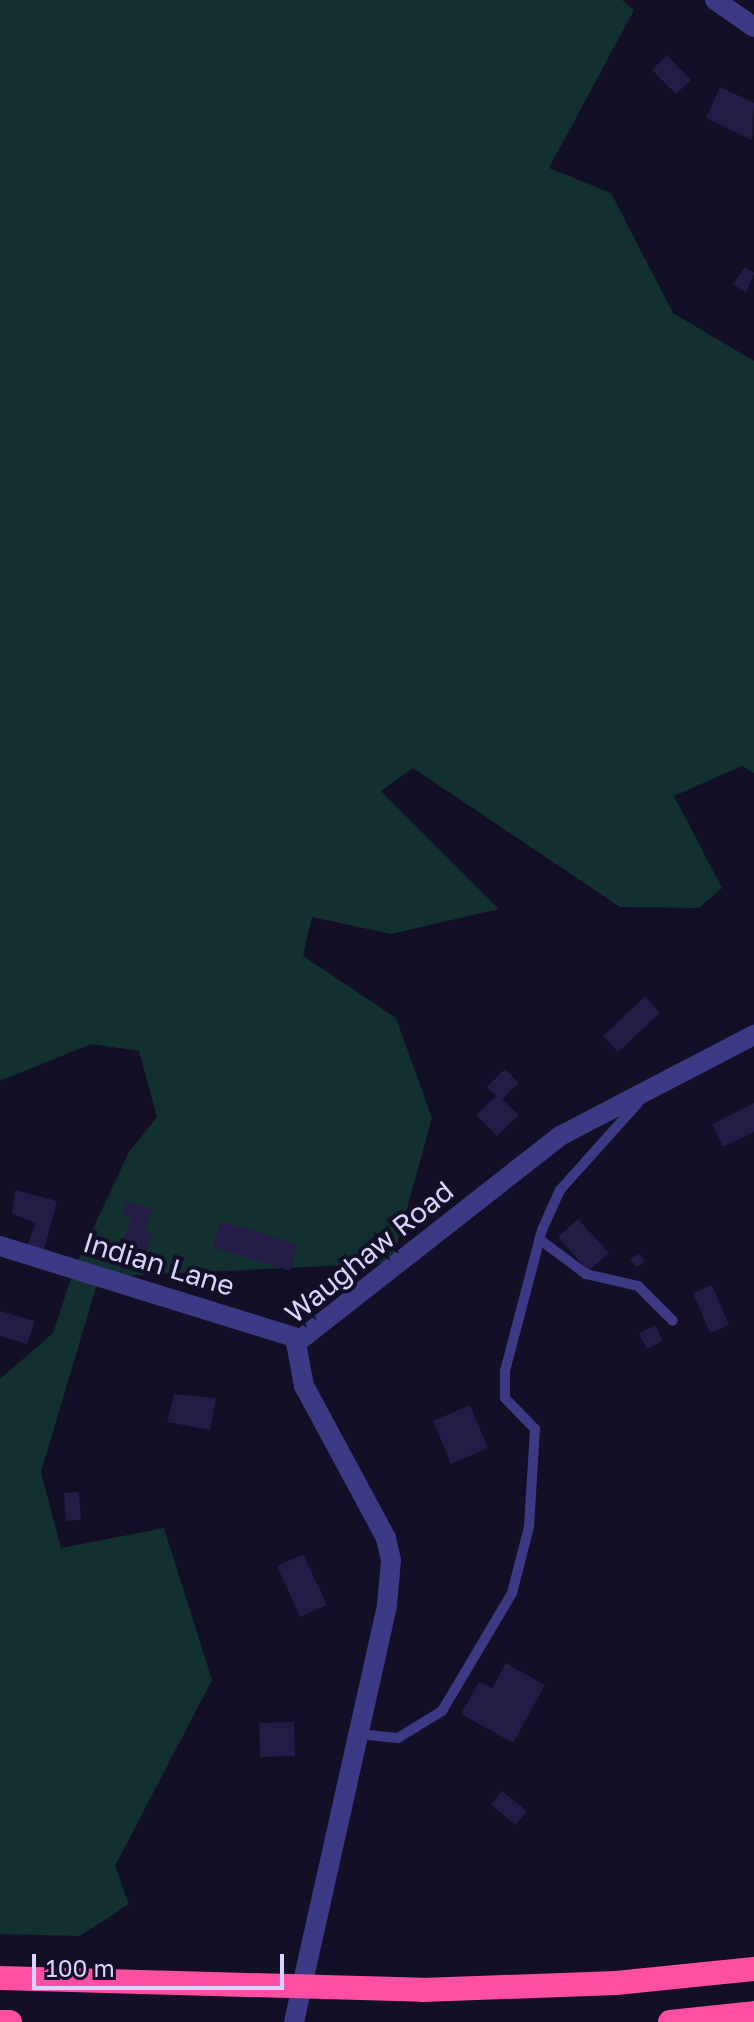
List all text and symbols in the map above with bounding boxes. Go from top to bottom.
street label: Waughaw Road [278,1174,460,1330]
street label: Indian Lane [79,1225,239,1303]
scale bar [36,1938,288,1988]
text: 100 m [46,1953,115,1982]

